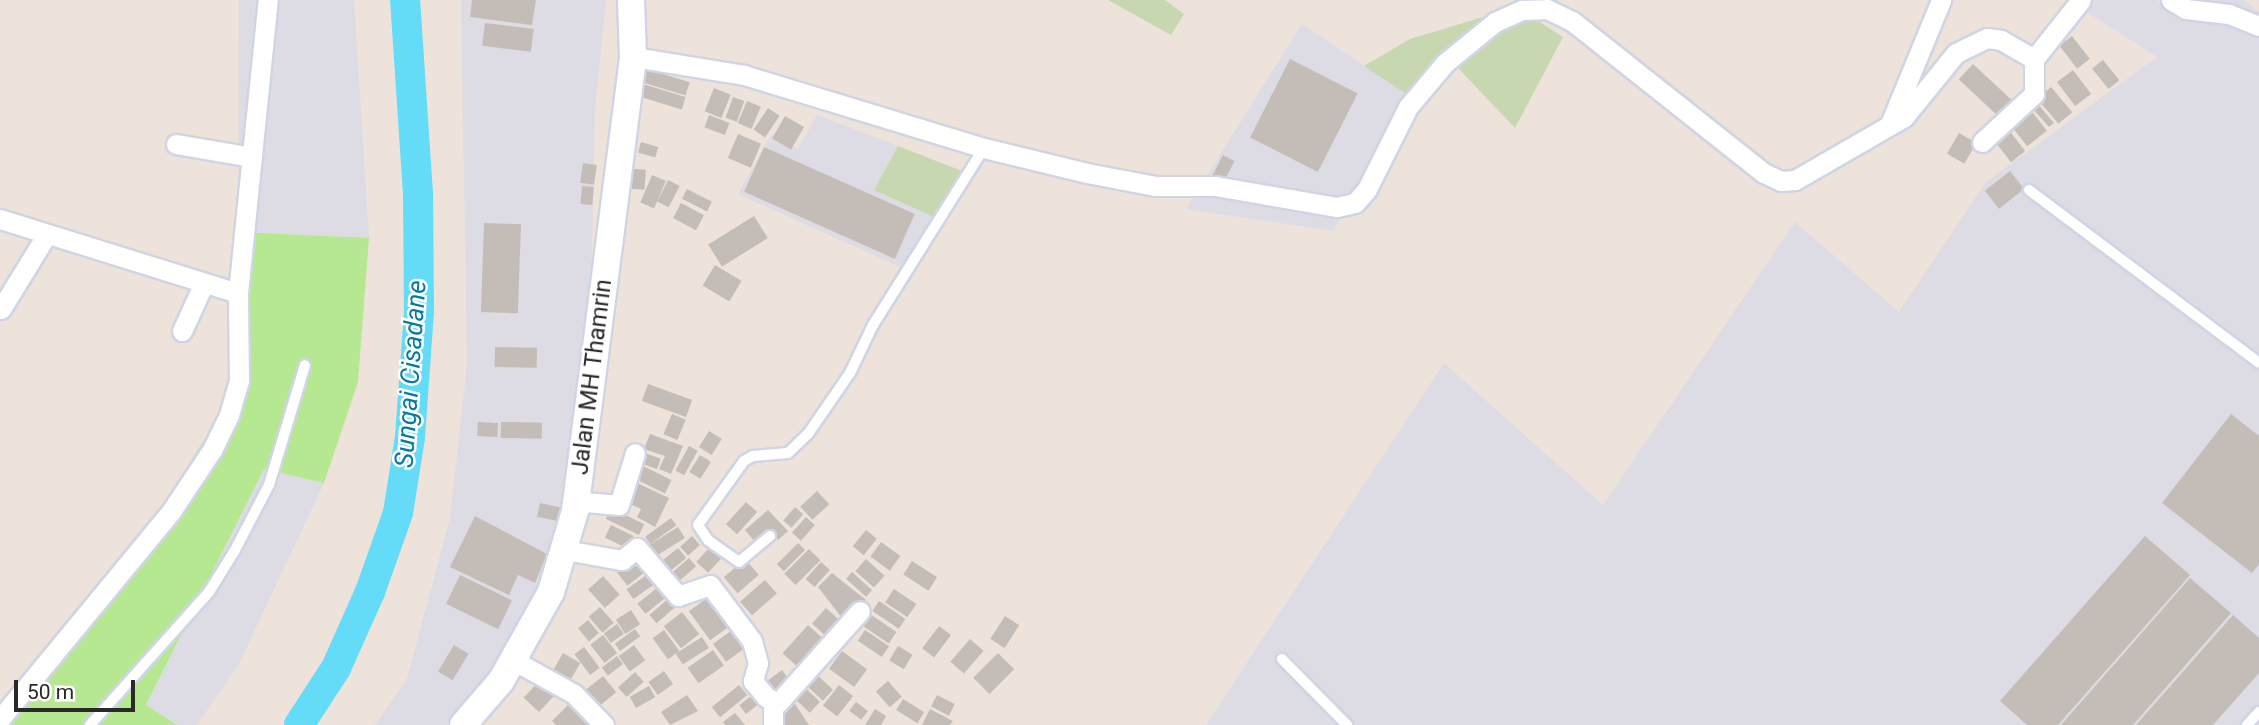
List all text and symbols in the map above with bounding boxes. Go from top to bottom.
street label: Jalan MH Thamrin [566,277,618,477]
water label: Sungai Cisadane [389,279,433,469]
scale bar [18,666,138,710]
text: 50 m [27,680,74,704]

